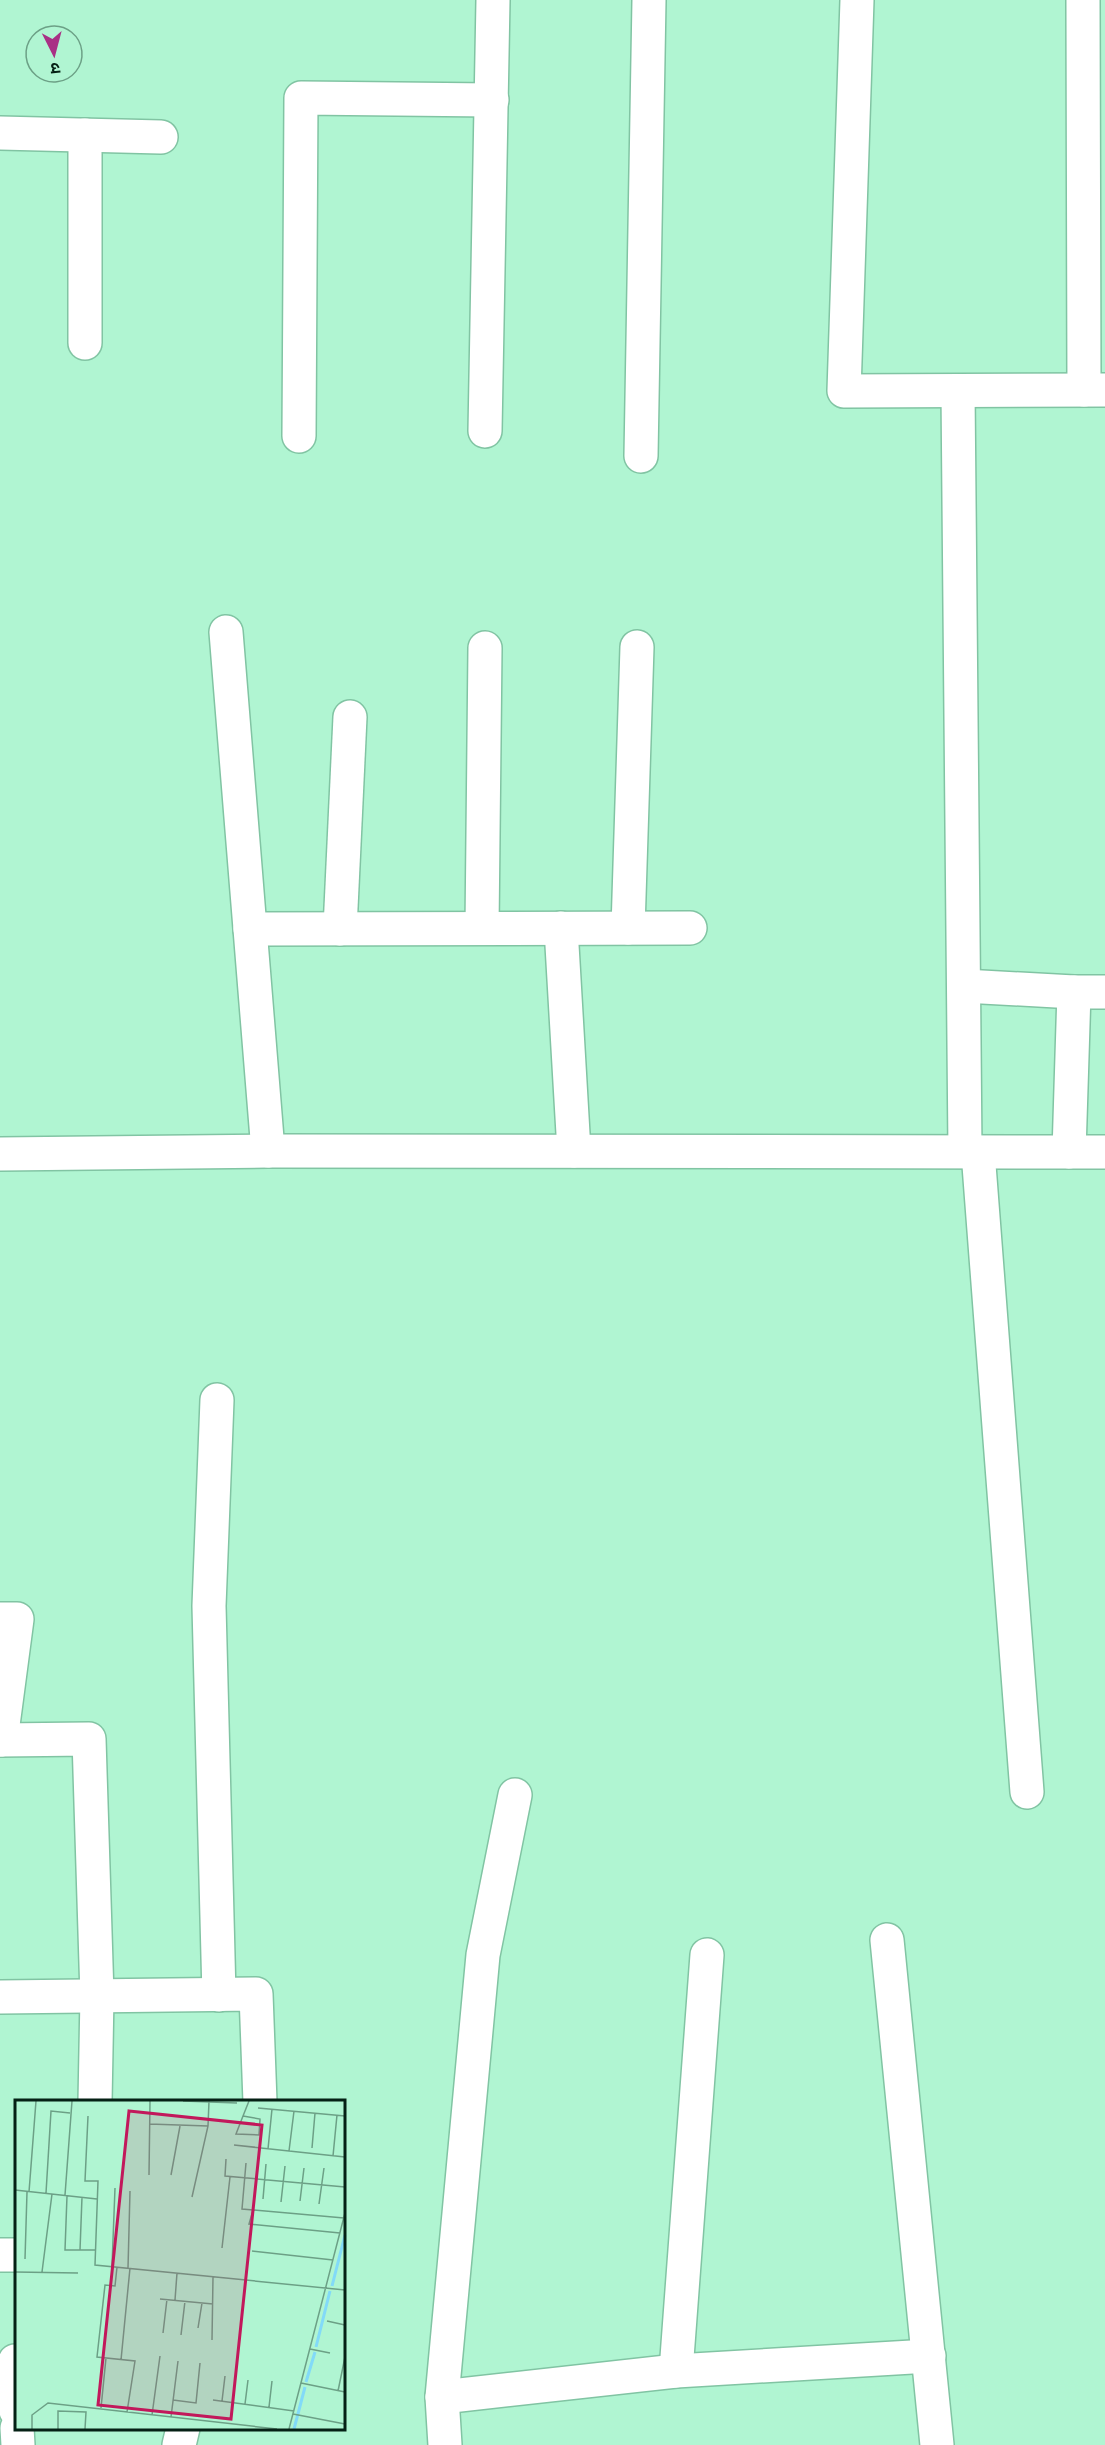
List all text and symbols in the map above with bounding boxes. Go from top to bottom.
north arrow [24,24,84,84]
text: उ [49,57,61,80]
inset map [15,2100,345,2430]

